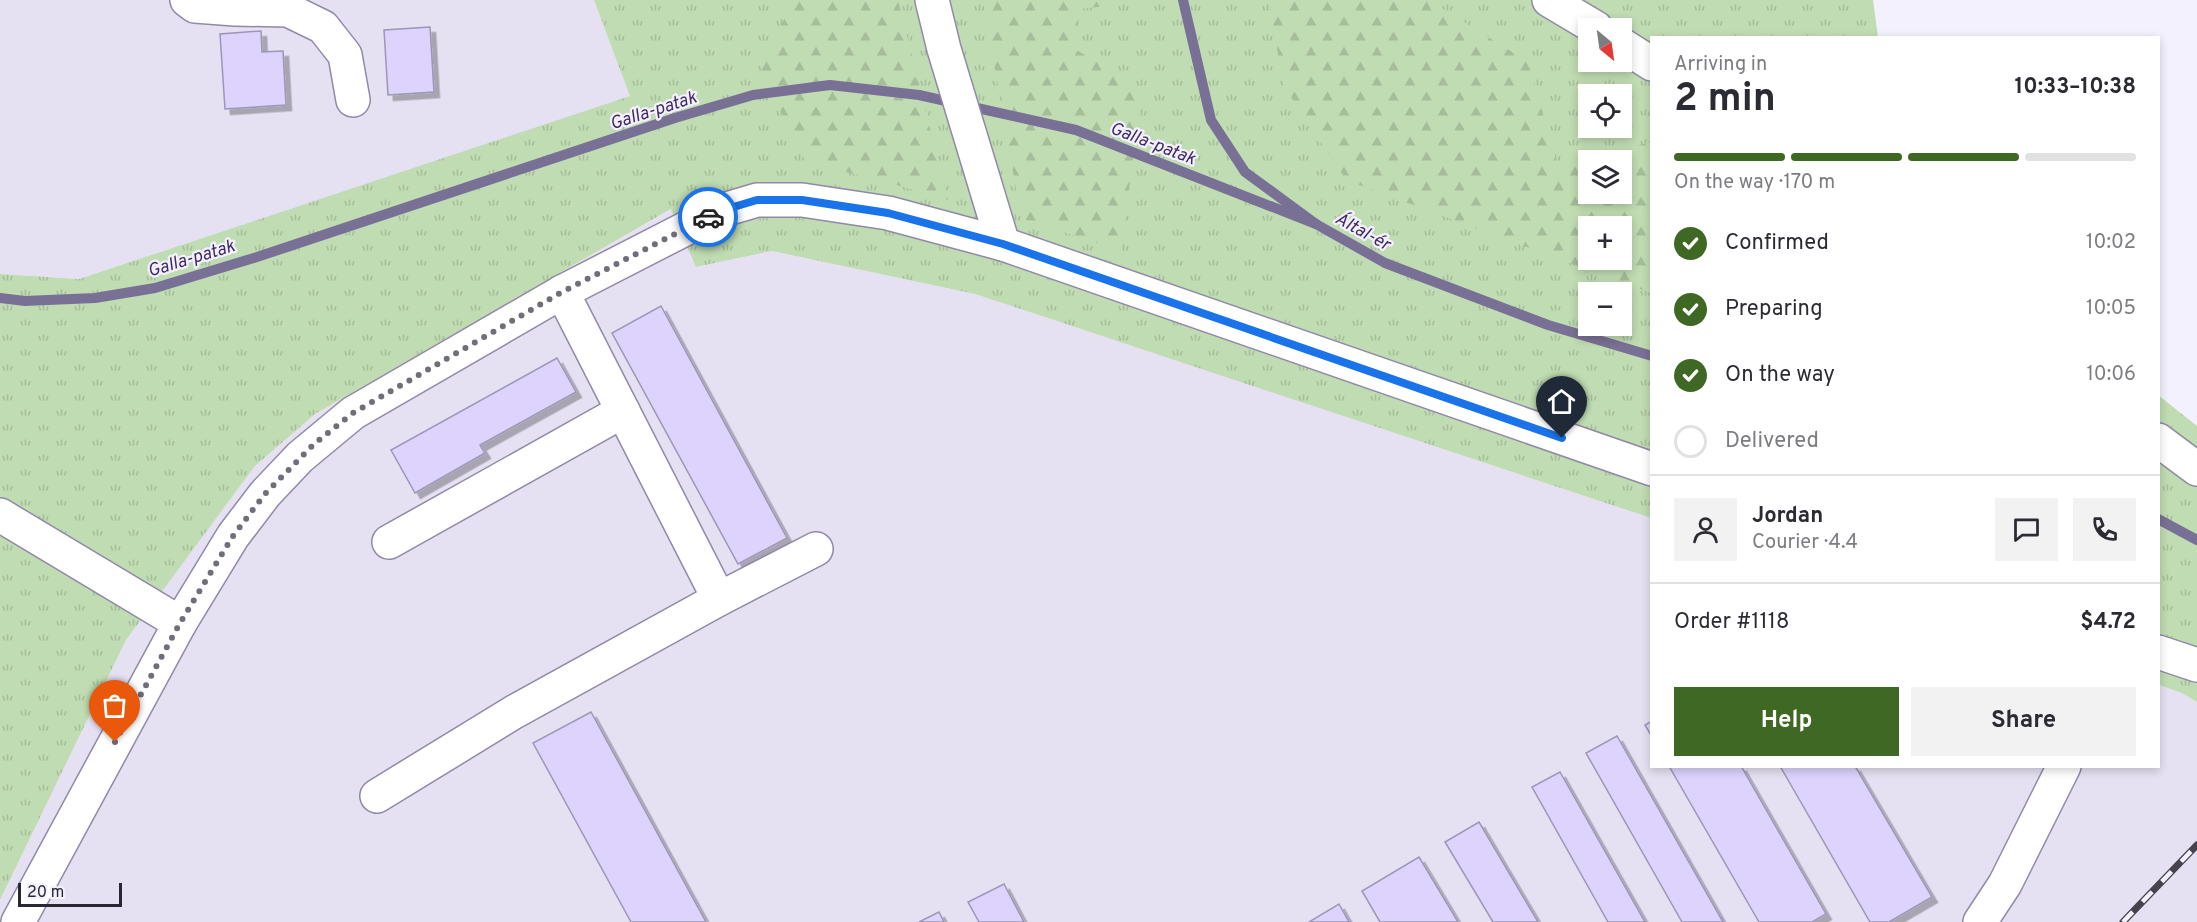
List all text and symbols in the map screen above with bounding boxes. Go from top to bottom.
north arrow [1578,18,1632,72]
map controls [1578,18,1632,336]
text: Arriving in [1674,52,1767,78]
text: 10:33–10:38 [2014,74,2136,101]
text: 2 min [1674,76,1776,125]
button: locate [1578,84,1632,138]
water label: Galla-patak [607,86,701,136]
water label: Galla-patak [1106,118,1199,172]
button: layers [1578,150,1632,204]
text: On the way · 170 m [1674,170,1835,196]
courier [678,187,738,247]
icon: car [692,201,725,234]
water label: Által-ér [1331,206,1397,258]
button: + [1578,216,1632,270]
icon: check [1674,227,1707,260]
text: Confirmed [1725,230,1829,257]
text: 10:02 [2086,230,2136,256]
water label: Galla-patak [145,235,239,284]
button: − [1578,282,1632,336]
icon: check [1674,293,1707,326]
text: Preparing [1725,296,1823,323]
text: 10:05 [2086,296,2136,322]
icon: check [1674,359,1707,392]
text: On the way [1725,362,1835,389]
text: 10:06 [2086,362,2136,388]
pin [1536,376,1587,438]
icon: home [1545,385,1578,418]
text: Delivered [1725,428,1819,455]
button: person [1674,498,1737,561]
button: chat [1995,498,2058,561]
button: phone [2073,498,2136,561]
text: Jordan [1752,503,1823,530]
text: Courier · 4.4 [1752,530,1858,556]
text: Order #1118 [1674,609,1789,636]
text: $4.72 [2080,609,2136,636]
pin [89,680,140,742]
button: Help [1674,687,1899,756]
button: Share [1911,687,2136,756]
icon: bag [98,689,131,722]
scale bar [18,880,122,908]
text: 20 m [27,883,64,903]

